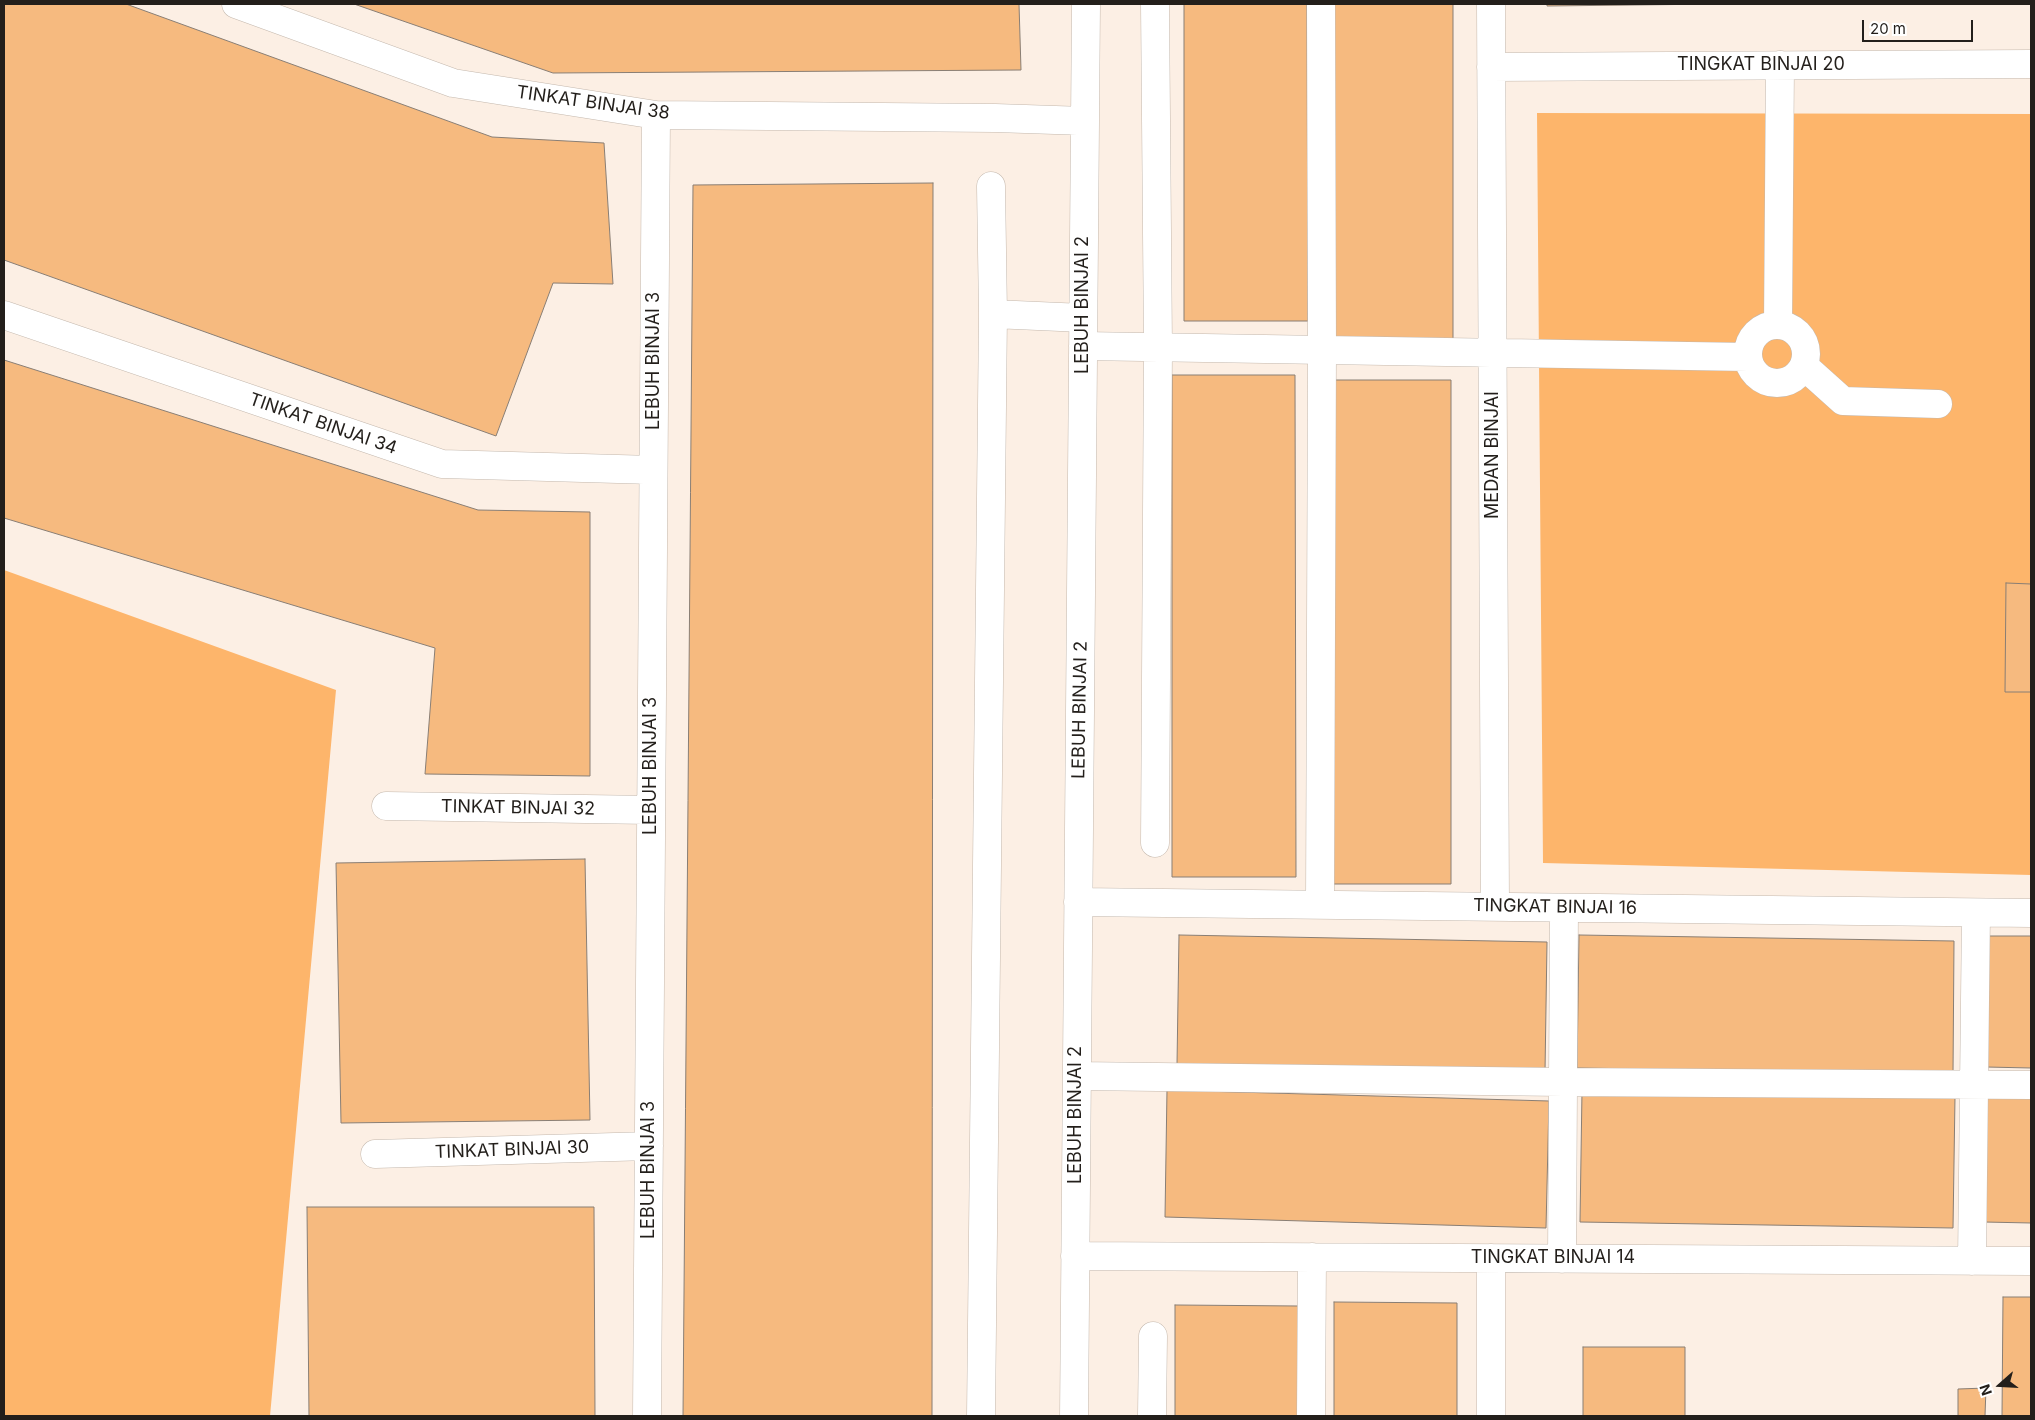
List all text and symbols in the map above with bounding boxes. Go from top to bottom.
scale bar [1865,10,1976,42]
text: 20 m [1870,19,1906,38]
street label: TINGKAT BINJAI 20 [1677,54,1845,76]
street label: TINKAT BINJAI 38 [515,82,671,124]
street label: LEBUH BINJAI 2 [1072,236,1094,374]
street label: LEBUH BINJAI 3 [643,292,665,430]
street label: TINKAT BINJAI 34 [246,389,400,459]
street label: MEDAN BINJAI [1482,391,1504,519]
street label: LEBUH BINJAI 2 [1068,641,1092,779]
street label: LEBUH BINJAI 3 [640,697,662,835]
street label: TINKAT BINJAI 32 [441,796,595,820]
street label: TINGKAT BINJAI 16 [1473,895,1637,919]
street label: LEBUH BINJAI 2 [1065,1046,1087,1184]
street label: LEBUH BINJAI 3 [638,1101,660,1239]
street label: TINKAT BINJAI 30 [434,1137,590,1163]
street label: TINGKAT BINJAI 14 [1471,1247,1635,1269]
north arrow [1975,1360,2025,1410]
text: N [1976,1382,1995,1398]

